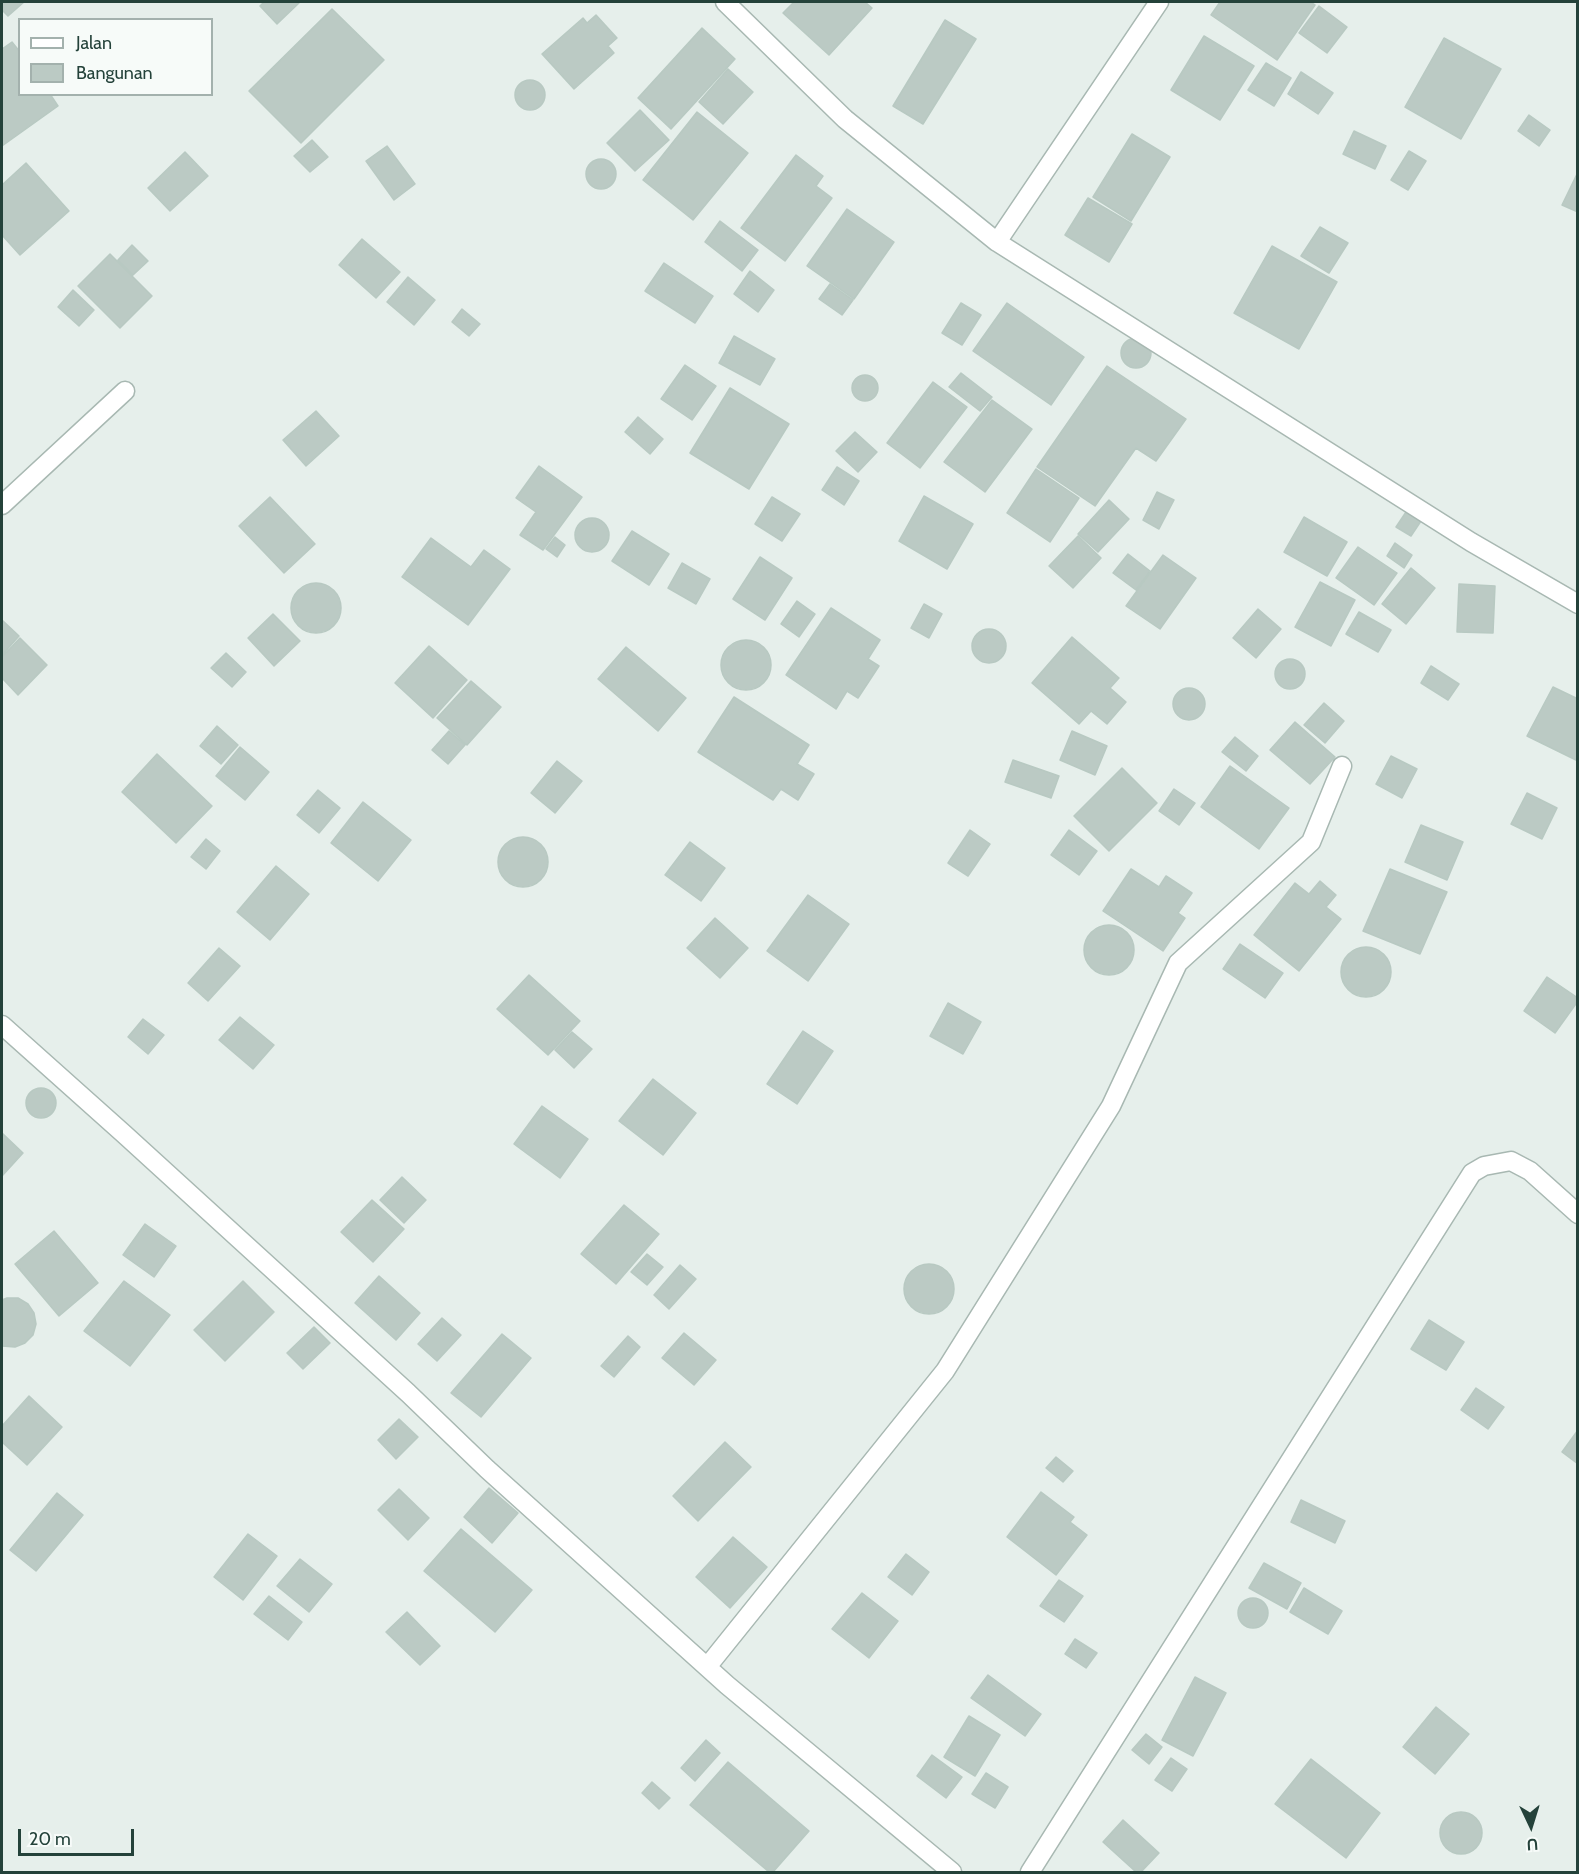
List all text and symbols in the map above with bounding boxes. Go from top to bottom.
legend [18,18,213,96]
text: Jalan [76,32,112,54]
text: Bangunan [76,62,153,84]
north arrow [1501,1796,1561,1856]
scale bar [21,1817,136,1855]
text: 20 m [29,1828,71,1850]
text: U [1526,1835,1539,1854]

